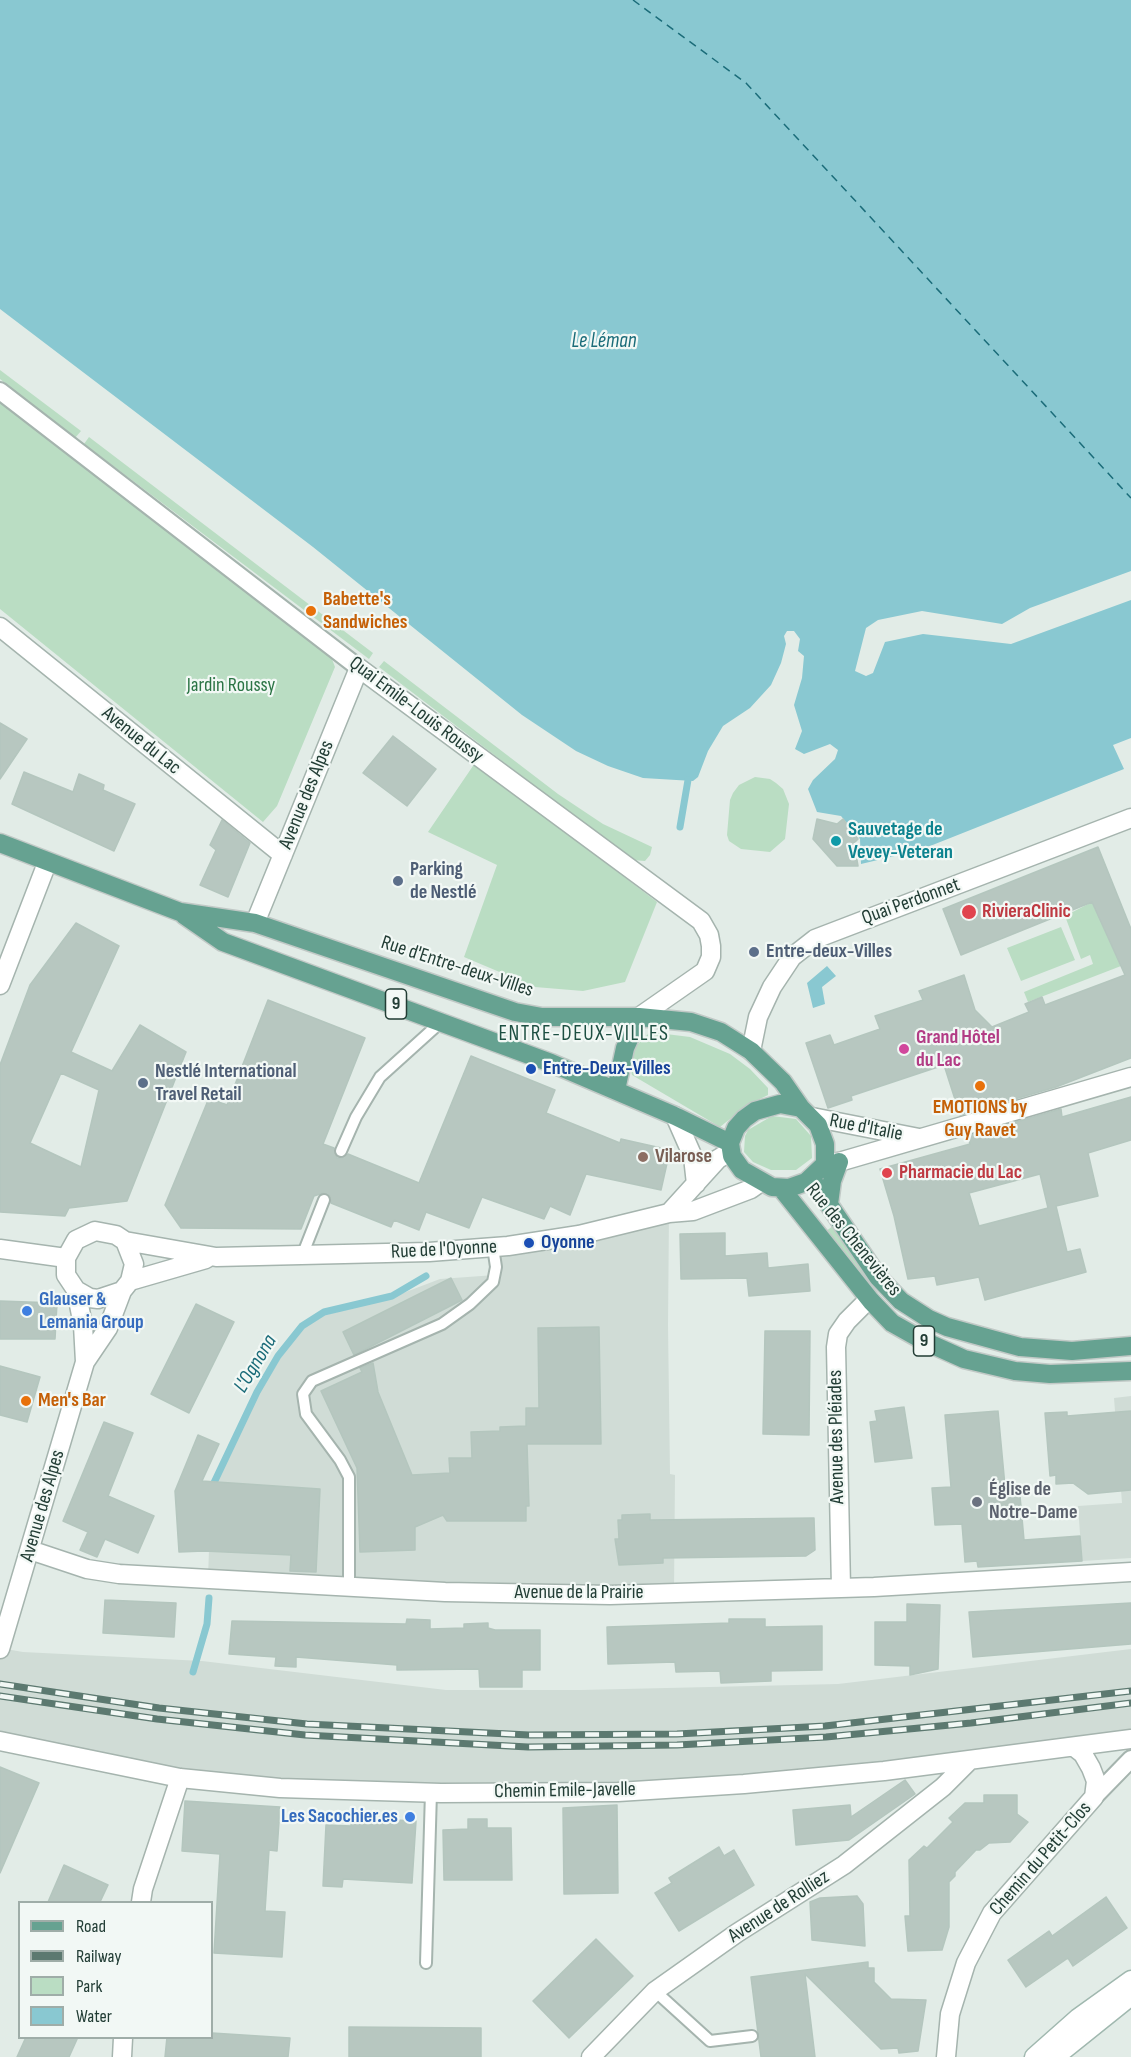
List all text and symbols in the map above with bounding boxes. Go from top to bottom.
water label: Le Léman [572,329,636,355]
place label: Babette's Sandwiches [323,588,407,635]
marker: Babette's Sandwiches [304,604,318,618]
street label: Quai Emile-Louis Roussy [344,652,488,768]
park label: Jardin Roussy [187,674,275,698]
street label: Avenue du Lac [97,702,185,780]
street label: Avenue des Alpes [274,737,340,853]
place label: Sauvetage de Vevey-Veteran [848,818,953,865]
marker: Sauvetage de Vevey-Veteran [829,834,843,848]
place label: Parking de Nestlé [410,858,476,905]
street label: Quai Perdonnet [859,873,963,931]
marker: Parking de Nestlé [391,874,405,888]
place label: RivieraClinic [982,900,1071,924]
marker: RivieraClinic [960,903,978,921]
street label: Rue d'Entre-deux-Villes [378,931,536,1003]
place label: Entre-deux-Villes [766,940,892,964]
marker: Entre-deux-Villes [747,945,761,959]
road number: 9 [386,989,406,1019]
district label: ENTRE-DEUX-VILLES [498,1022,670,1048]
place label: Grand Hôtel du Lac [916,1026,1000,1073]
marker: Grand Hôtel du Lac [897,1042,911,1056]
place label: Entre-Deux-Villes [543,1057,671,1081]
place label: Nestlé International Travel Retail [155,1060,296,1107]
marker: Entre-Deux-Villes [524,1062,538,1076]
marker: Nestlé International Travel Retail [136,1076,150,1090]
marker: EMOTIONS by Guy Ravet [973,1079,987,1093]
place label: EMOTIONS by Guy Ravet [933,1096,1027,1143]
street label: Rue d'Italie [827,1109,905,1147]
place label: Vilarose [655,1145,712,1169]
marker: Vilarose [636,1150,650,1164]
place label: Pharmacie du Lac [899,1161,1022,1185]
marker: Pharmacie du Lac [880,1166,894,1180]
street label: Rue des Chenevières [800,1179,906,1301]
place label: Oyonne [541,1231,595,1255]
street label: Rue de l'Oyonne [390,1235,498,1265]
marker: Oyonne [522,1236,536,1250]
place label: Glauser & Lemania Group [39,1288,144,1335]
marker: Glauser & Lemania Group [20,1304,34,1318]
road number: 9 [914,1326,934,1356]
water label: L'Ognona [229,1331,283,1397]
street label: Avenue des Pléiades [824,1370,850,1504]
place label: Men's Bar [38,1389,106,1413]
marker: Men's Bar [19,1394,33,1408]
street label: Avenue des Alpes [16,1447,70,1565]
place label: Église de Notre-Dame [989,1478,1077,1525]
marker: Église de Notre-Dame [970,1495,984,1509]
street label: Avenue de la Prairie [514,1581,644,1605]
street label: Chemin Emile-Javelle [494,1778,636,1804]
street label: Chemin du Petit-Clos [985,1797,1097,1921]
place label: Les Sacochier.es [281,1805,398,1829]
marker: Les Sacochier.es [403,1810,417,1824]
street label: Avenue de Rolliez [724,1865,834,1949]
legend [18,1901,213,2039]
text: Road [76,1916,106,1937]
text: Railway [76,1946,121,1967]
text: Park [76,1976,102,1997]
text: Water [76,2006,112,2027]

